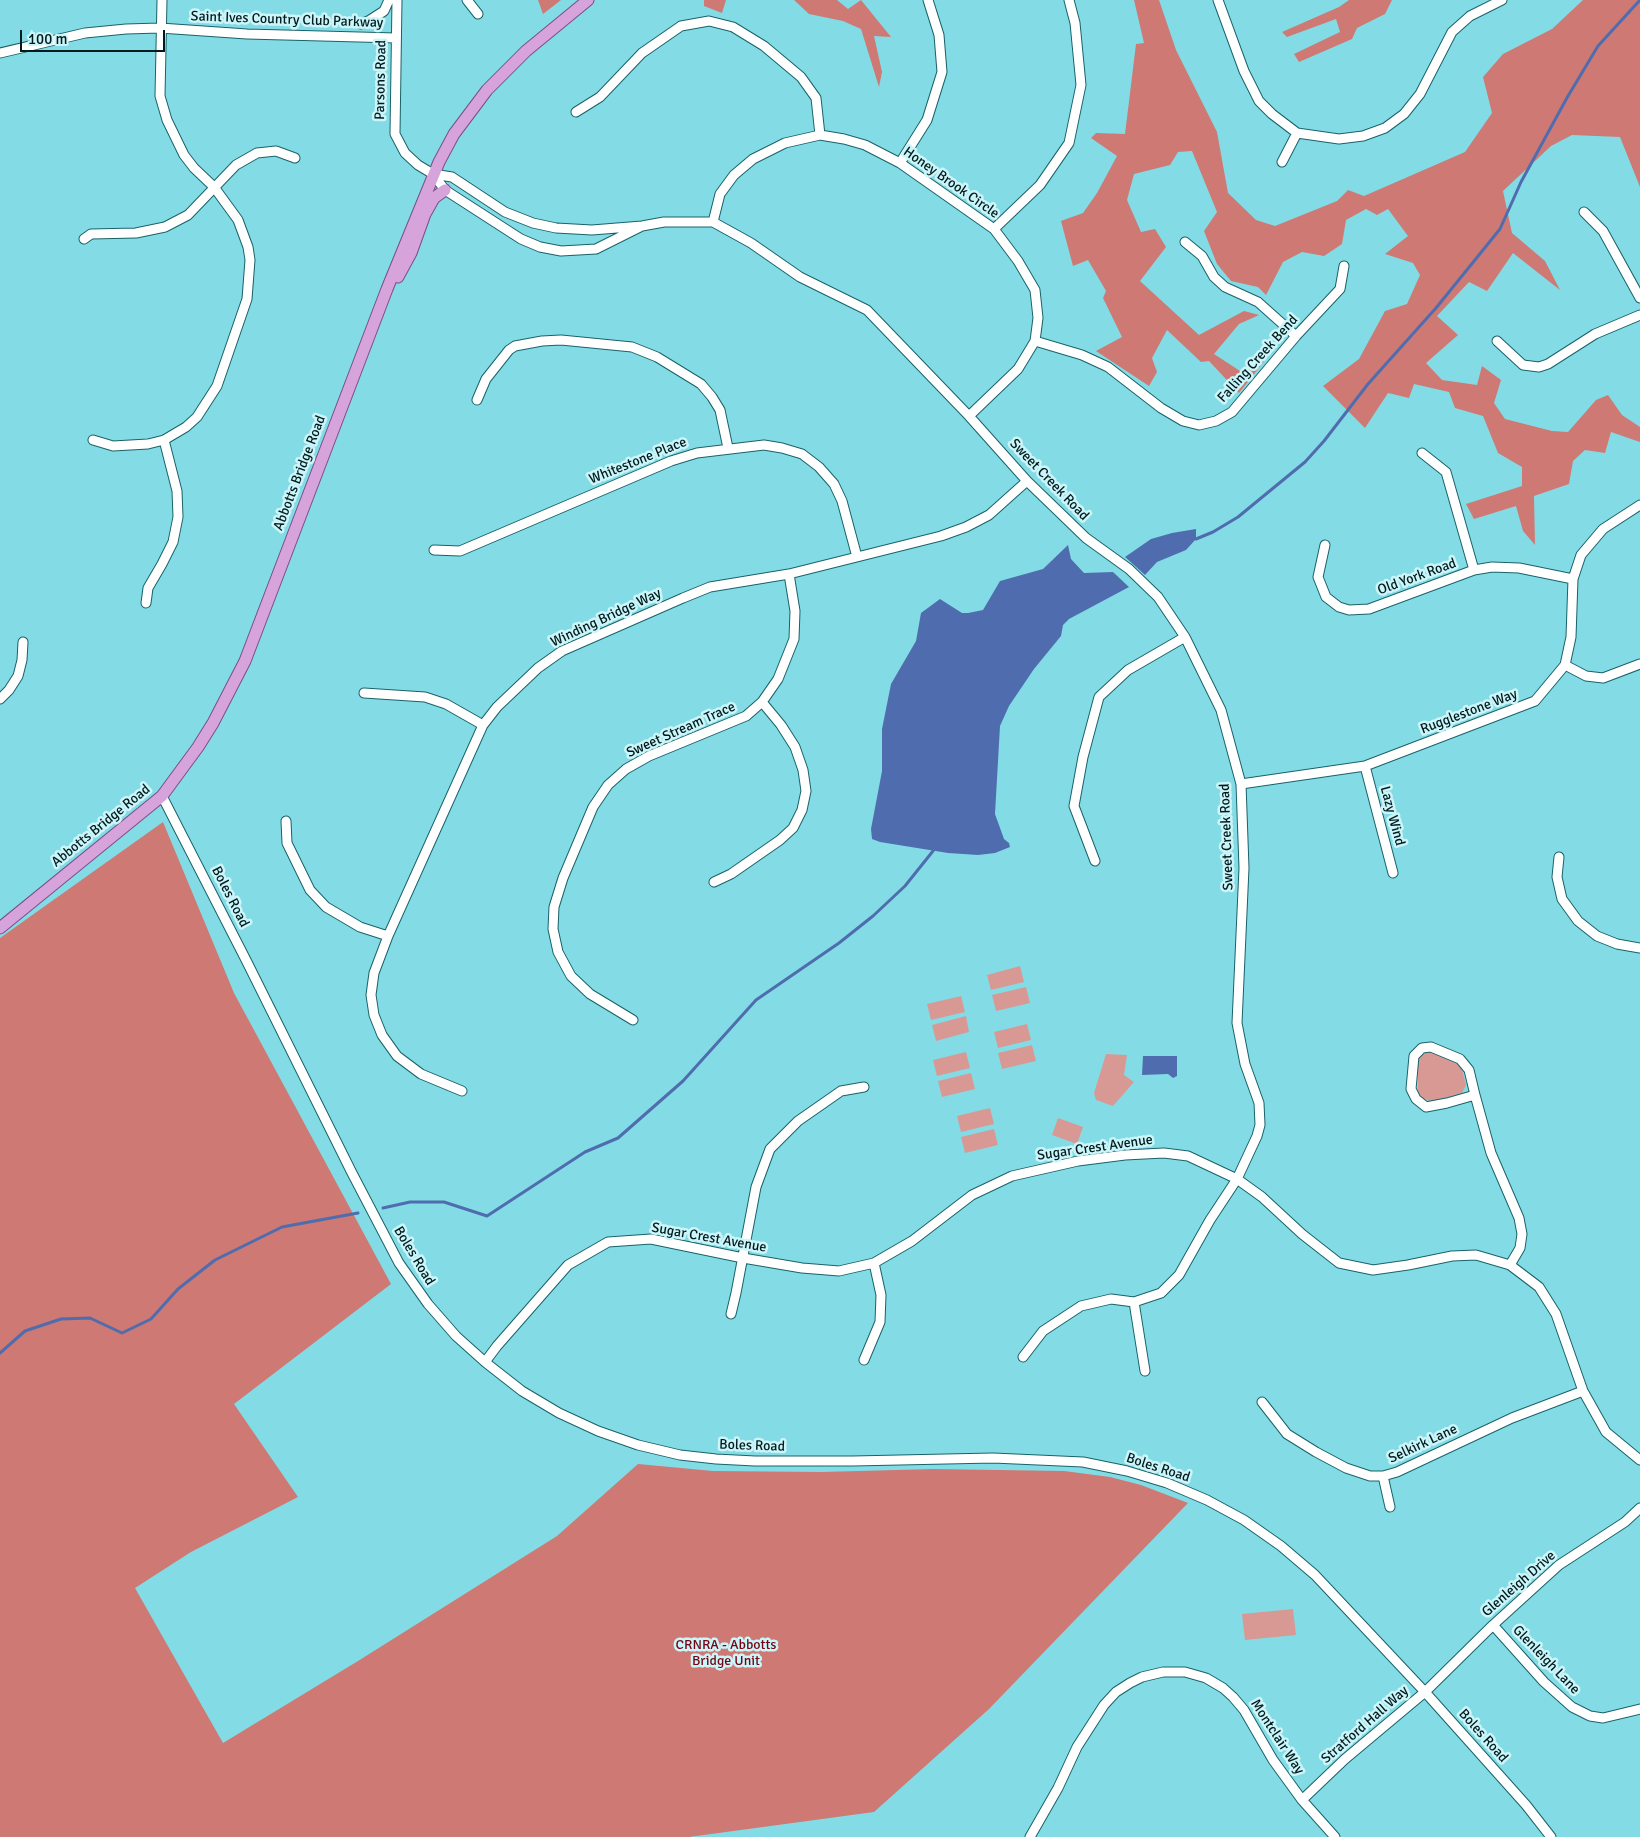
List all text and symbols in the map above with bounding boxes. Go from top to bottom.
street label: Saint Ives Country Club Parkway [190,8,384,32]
scale bar [22,20,168,52]
text: 100 m [28,30,68,48]
street label: Parsons Road [372,40,390,120]
street label: Honey Brook Circle [900,144,1002,222]
street label: Falling Creek Bend [1214,312,1302,406]
street label: Abbotts Bridge Road [270,413,330,533]
street label: Whitestone Place [587,434,689,488]
street label: Sweet Creek Road [1006,436,1092,524]
street label: Old York Road [1375,555,1459,599]
street label: Winding Bridge Way [548,585,664,651]
street label: Rugglestone Way [1418,686,1520,738]
street label: Sweet Stream Trace [624,698,738,762]
street label: Abbotts Bridge Road [48,781,154,871]
street label: Sweet Creek Road [1217,783,1237,891]
street label: Lazy Wind [1376,784,1408,848]
street label: Boles Road [208,864,252,930]
street label: Sugar Crest Avenue [1036,1132,1154,1164]
street label: Sugar Crest Avenue [650,1220,768,1256]
street label: Boles Road [390,1223,438,1289]
street label: Selkirk Lane [1386,1421,1460,1467]
street label: Boles Road [719,1436,785,1456]
street label: Boles Road [1124,1450,1192,1486]
street label: Glenleigh Drive [1479,1548,1559,1620]
street label: Glenleigh Lane [1509,1622,1583,1698]
park label: CRNRA - Abbotts Bridge Unit [676,1637,776,1670]
street label: Stratford Hall Way [1318,1683,1412,1767]
street label: Montclair Way [1247,1696,1307,1778]
street label: Boles Road [1455,1706,1511,1766]

